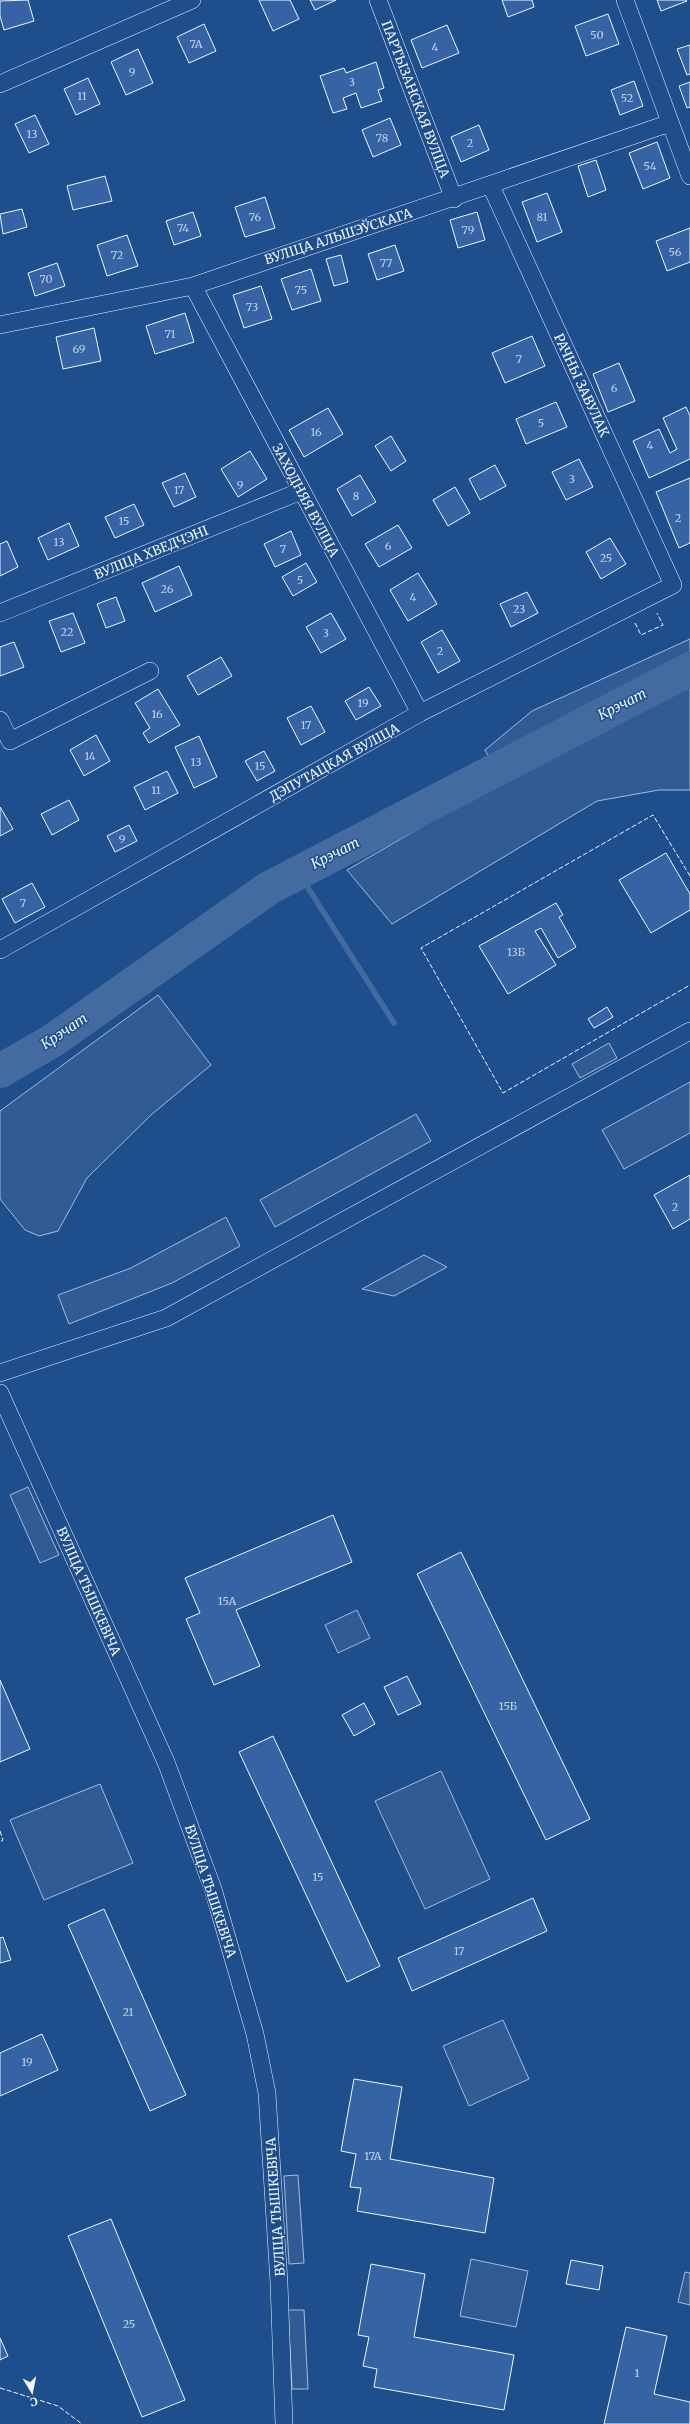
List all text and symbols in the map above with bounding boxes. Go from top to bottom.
street label: ПАРТЫЗАНСКАЯ ВУЛІЦА [378,18,454,181]
house number: 50 [590,28,604,42]
house number: 7А [190,37,203,51]
house number: 4 [432,40,439,54]
house number: 9 [129,65,136,79]
house number: 3 [349,75,355,89]
house number: 11 [77,89,87,103]
house number: 52 [621,91,633,105]
house number: 13 [27,127,37,141]
house number: 78 [376,131,389,145]
house number: 2 [467,136,473,150]
house number: 54 [644,159,657,173]
street label: ВУЛІЦА АЛЬШЭЎСКАГА [262,203,415,268]
house number: 76 [249,210,261,224]
house number: 81 [536,210,548,224]
house number: 74 [177,221,189,235]
house number: 79 [462,223,475,237]
house number: 56 [669,245,682,259]
house number: 72 [111,248,123,262]
house number: 77 [380,256,392,270]
house number: 70 [39,272,53,286]
house number: 75 [295,283,307,297]
house number: 73 [246,300,258,314]
house number: 71 [164,327,176,341]
street label: РАЧНЫ ЗАВУЛАК [550,331,613,440]
house number: 69 [72,342,86,356]
house number: 7 [516,352,522,366]
house number: 6 [611,381,618,395]
house number: 5 [538,416,544,430]
house number: 16 [310,425,322,439]
house number: 4 [647,438,654,452]
street label: ЗАХОДНЯЯ ВУЛІЦА [268,441,343,561]
house number: 3 [569,472,575,486]
house number: 9 [237,478,244,492]
house number: 17 [174,483,184,497]
house number: 8 [353,489,360,503]
house number: 2 [675,511,681,525]
house number: 15 [118,514,130,528]
street label: ВУЛІЦА ХВЕДЧЭНІ [92,522,211,583]
house number: 13 [54,535,64,549]
house number: 6 [385,539,392,553]
house number: 7 [280,542,286,556]
house number: 25 [600,551,612,565]
house number: 5 [297,573,303,587]
house number: 26 [161,582,174,596]
house number: 4 [410,590,417,604]
house number: 23 [513,602,525,616]
house number: 22 [61,625,73,639]
house number: 3 [323,626,329,640]
house number: 2 [437,644,443,658]
water label: Крэчат [595,684,650,724]
house number: 19 [357,696,369,710]
house number: 16 [151,707,163,721]
house number: 17 [301,718,311,732]
street label: ДЭПУТАЦКАЯ ВУЛІЦА [266,719,403,805]
house number: 14 [84,749,96,763]
house number: 13 [191,755,201,769]
house number: 15 [254,759,266,773]
house number: 11 [151,783,161,797]
house number: 9 [119,832,126,846]
water label: Крэчат [308,833,363,873]
house number: 7 [20,896,26,910]
house number: 13Б [507,945,525,959]
water label: Крэчат [37,1009,91,1053]
house number: 2 [672,1200,678,1214]
street label: ВУЛІЦА ТЫШКЕВІЧА [53,1524,125,1659]
house number: 15А [218,1594,236,1608]
house number: 15Б [499,1699,518,1713]
street label: ВУЛІЦА ТЫШКЕВІЧА [181,1822,240,1961]
house number: 15 [312,1870,324,1884]
house number: 17 [454,1944,464,1958]
house number: 21 [122,2005,134,2019]
house number: 19 [21,2055,33,2069]
street label: ВУЛІЦА ТЫШКЕВІЧА [262,2136,289,2277]
house number: 17А [364,2149,382,2163]
house number: 25 [123,2317,135,2331]
house number: 1 [635,2366,640,2380]
north arrow [12,2372,52,2412]
text: С [29,2394,39,2409]

